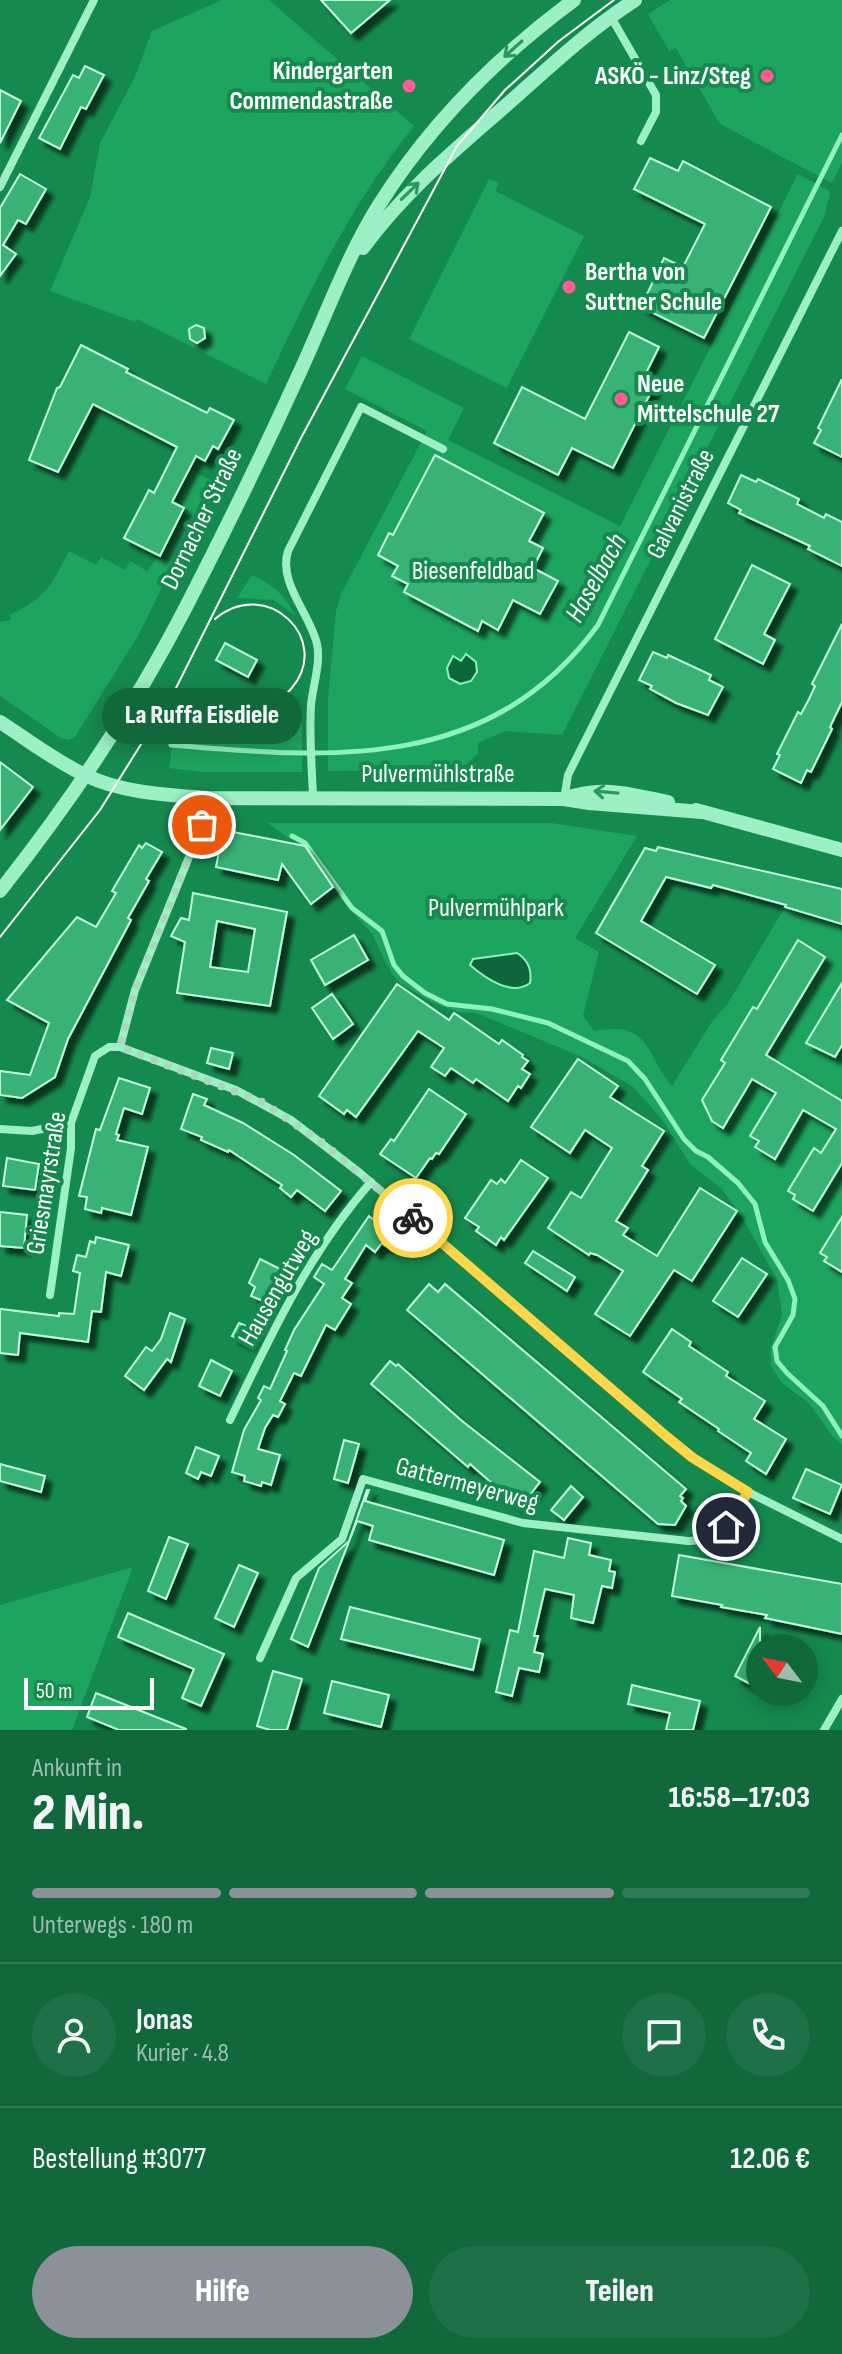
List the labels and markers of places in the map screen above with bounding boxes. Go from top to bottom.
place label: Kindergarten Commendastraße [229,56,393,117]
place label: ASKÖ - Linz/Steg [594,61,751,92]
marker: ASKÖ - Linz/Steg [758,67,776,85]
marker: Kindergarten Commendastraße [400,77,418,95]
place label: Bertha von Suttner Schule [585,257,722,318]
marker: Bertha von Suttner Schule [560,278,578,296]
place label: Neue Mittelschule 27 [637,369,780,430]
marker: Neue Mittelschule 27 [612,390,630,408]
callout: La Ruffa Eisdiele [102,689,302,745]
pin [168,791,236,859]
pin [692,1493,760,1561]

